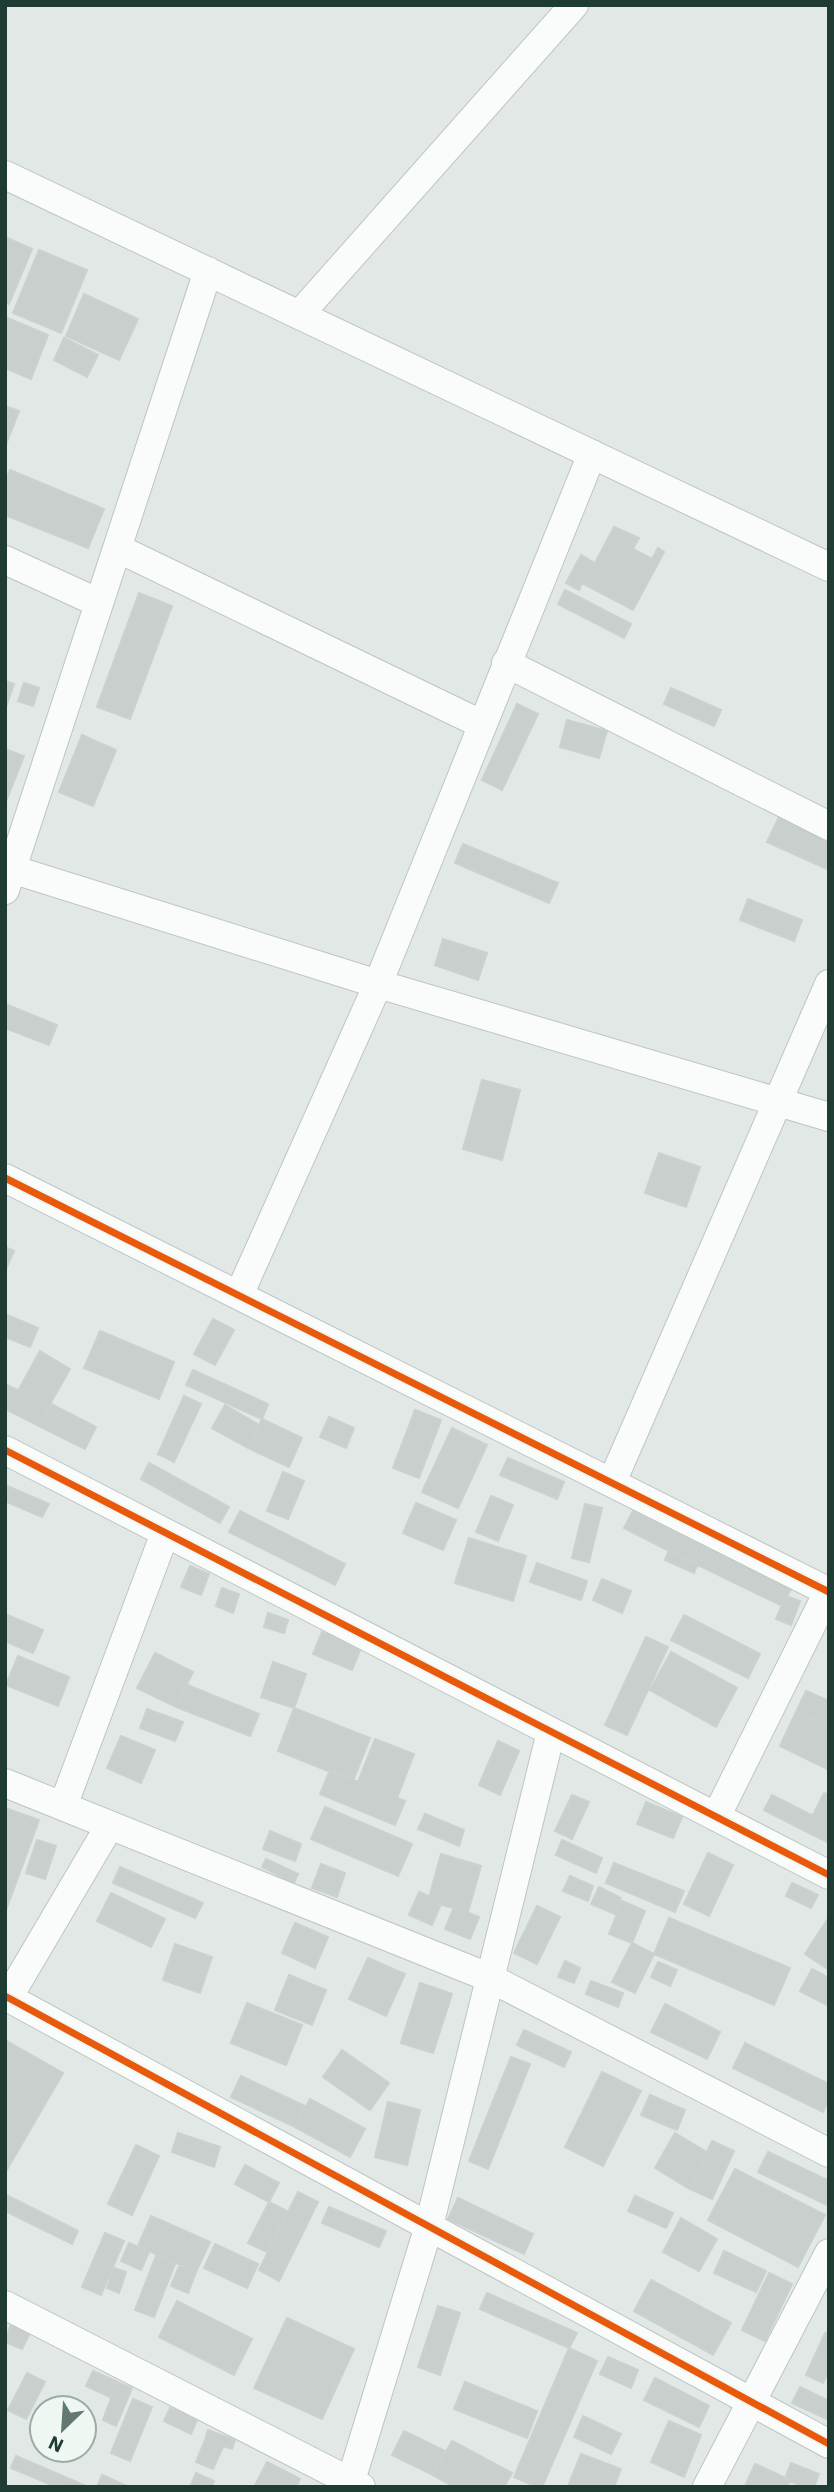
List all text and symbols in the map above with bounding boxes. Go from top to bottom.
north arrow [28,2394,98,2464]
text: N [45,2431,67,2458]

